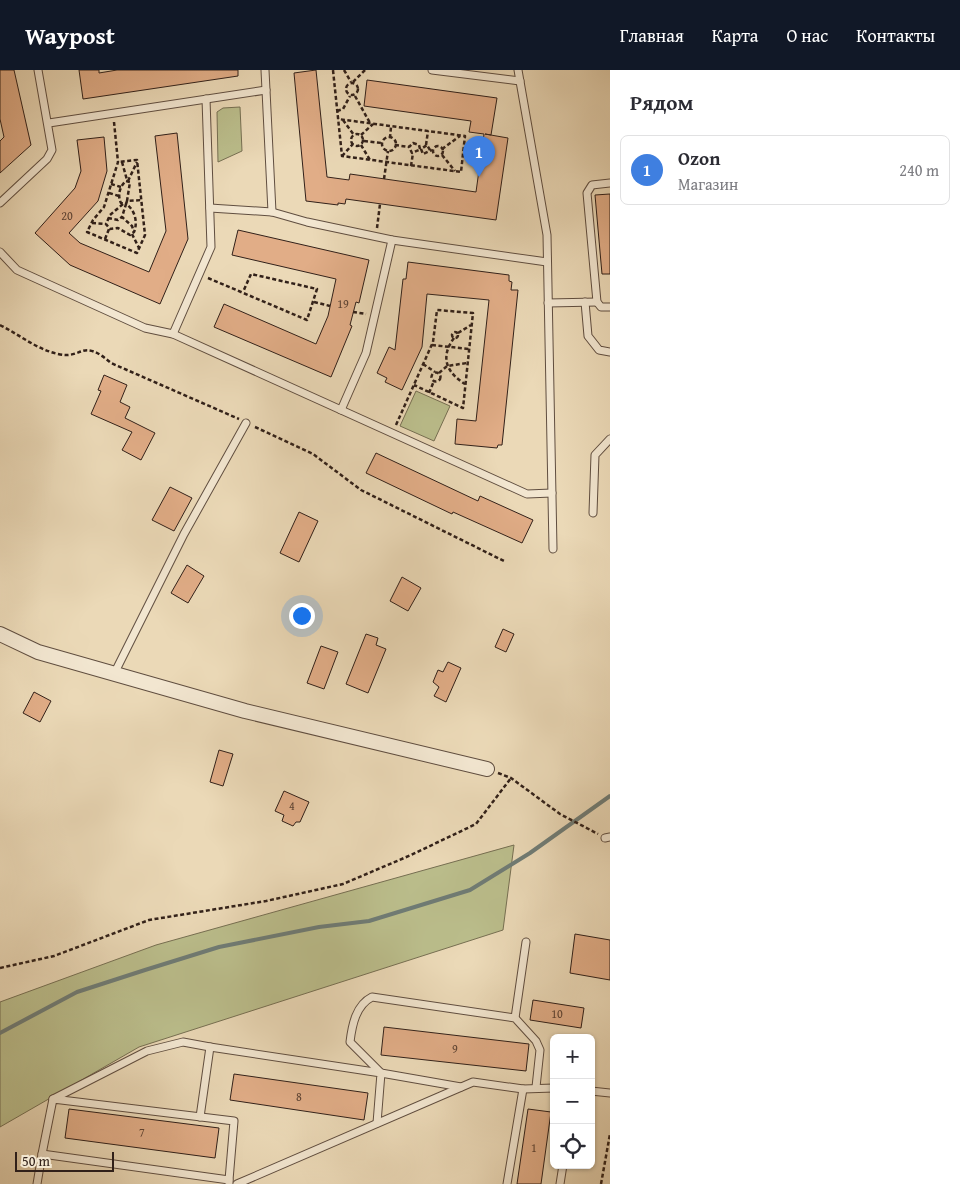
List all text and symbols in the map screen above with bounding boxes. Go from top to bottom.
text: Waypost [25,18,115,53]
text: Главная [620,22,684,49]
text: Карта [712,22,758,49]
text: О нас [786,22,828,49]
text: Контакты [856,22,935,49]
text: Рядом [630,87,693,118]
pin: 1 [463,136,495,177]
text: Ozon [678,144,720,172]
text: 1 [643,158,651,182]
text: 240 m [899,158,939,182]
text: Магазин [678,172,738,196]
house number: 20 [61,207,73,224]
house number: 19 [337,295,349,312]
your location [289,603,315,629]
house number: 4 [289,797,295,814]
house number: 10 [551,1005,563,1022]
map controls [550,1034,595,1169]
button: + [550,1034,595,1079]
house number: 9 [452,1040,458,1057]
button: − [550,1079,595,1124]
house number: 8 [296,1088,302,1105]
house number: 7 [139,1124,145,1141]
button: locate [550,1124,595,1169]
house number: 1 [531,1139,537,1156]
scale bar [15,1149,114,1172]
text: 50 m [22,1151,50,1171]

